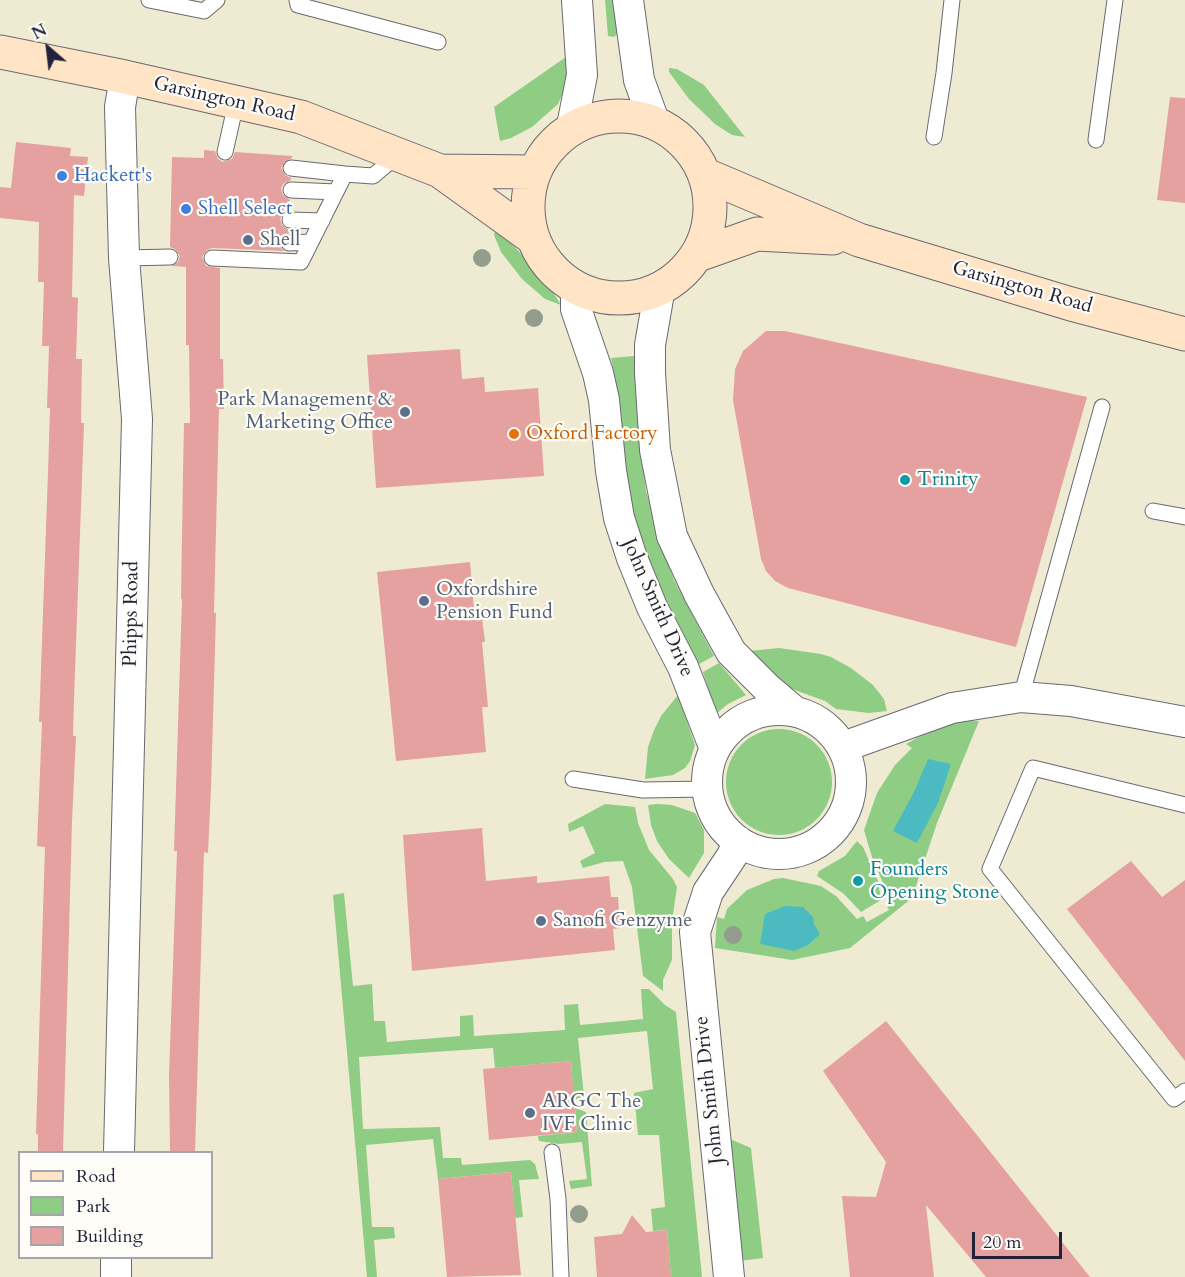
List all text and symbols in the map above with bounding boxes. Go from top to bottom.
north arrow [18,18,78,78]
text: N [28,19,51,45]
street label: Garsington Road [151,72,297,128]
place label: Hackett's [74,164,152,188]
marker: Hackett's [55,169,69,183]
place label: Shell Select [198,197,292,221]
marker: Shell Select [179,202,193,216]
place label: Shell [260,228,300,252]
marker: Shell [241,233,255,247]
street label: Garsington Road [949,257,1095,319]
place label: Park Management & Marketing Office [217,388,393,435]
marker: Park Management & Marketing Office [398,405,412,419]
place label: Oxford Factory [526,422,658,446]
marker: Oxford Factory [507,427,521,441]
place label: Trinity [917,468,978,492]
marker: Trinity [898,473,912,487]
street label: John Smith Drive [616,535,698,681]
street label: Phipps Road [119,561,145,667]
place label: Oxfordshire Pension Fund [436,578,553,625]
marker: Oxfordshire Pension Fund [417,594,431,608]
place label: Founders Opening Stone [870,858,1000,905]
marker: Founders Opening Stone [851,874,865,888]
place label: Sanofi Genzyme [553,909,692,933]
marker: Sanofi Genzyme [534,914,548,928]
street label: John Smith Drive [690,1015,730,1165]
place label: ARGC The IVF Clinic [542,1090,641,1137]
marker: ARGC The IVF Clinic [523,1106,537,1120]
legend [18,1151,213,1259]
text: Road [76,1164,116,1189]
text: Park [76,1194,111,1219]
scale bar [975,1220,1065,1258]
text: Building [76,1224,143,1249]
text: 20 m [983,1230,1022,1255]

